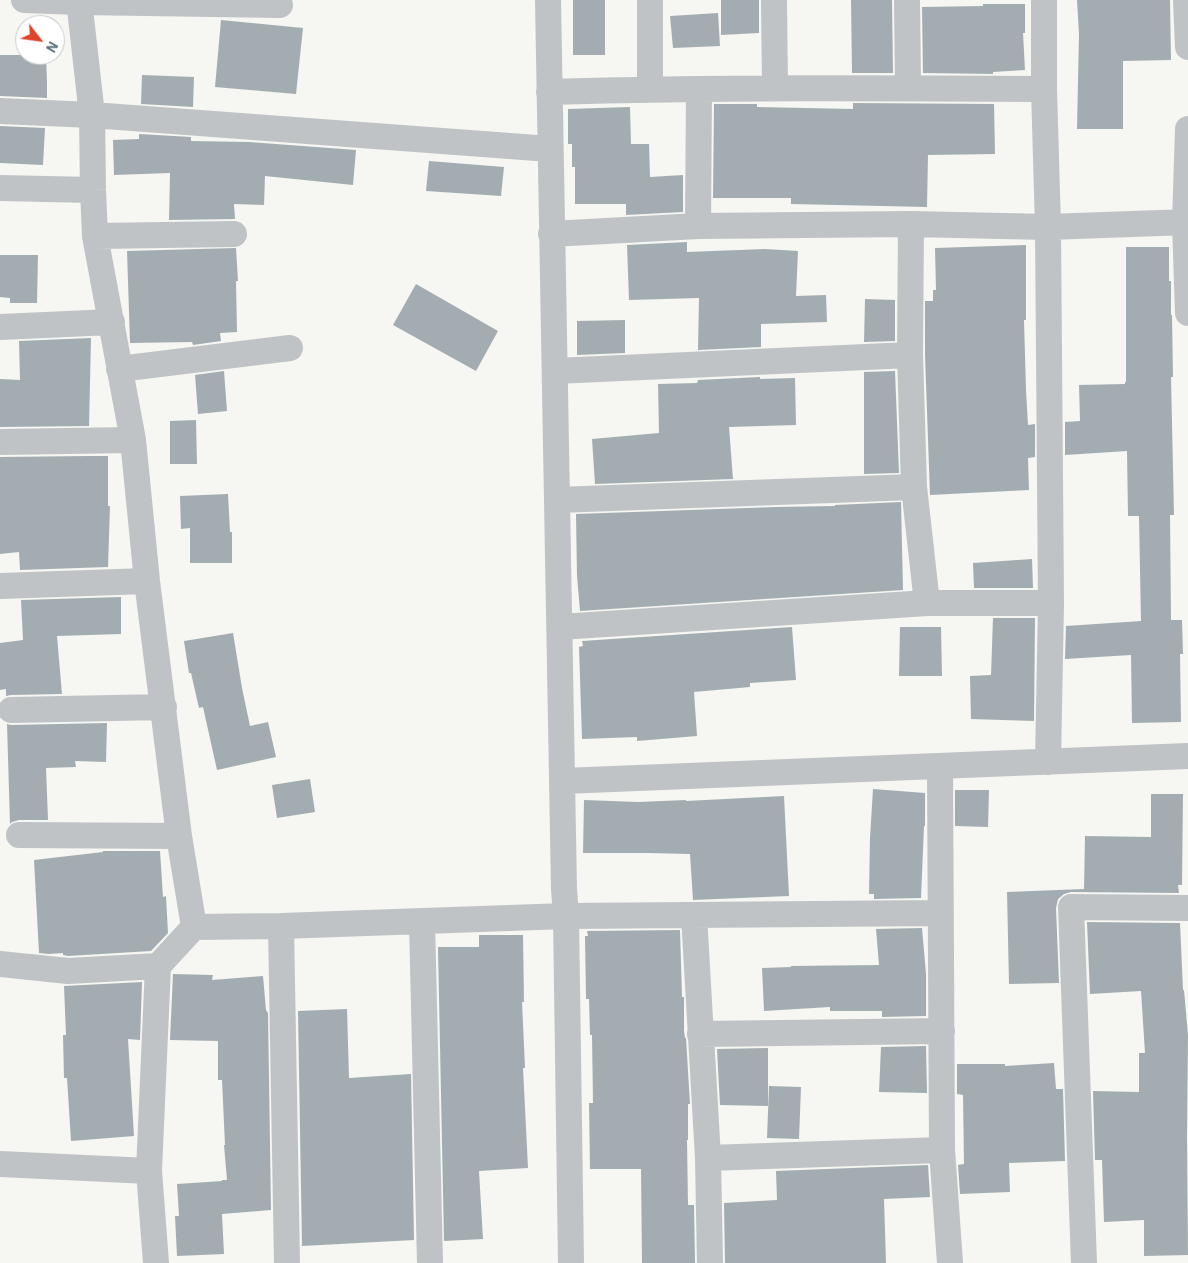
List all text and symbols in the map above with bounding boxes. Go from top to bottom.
north arrow [15,15,65,65]
text: N [42,38,62,56]

